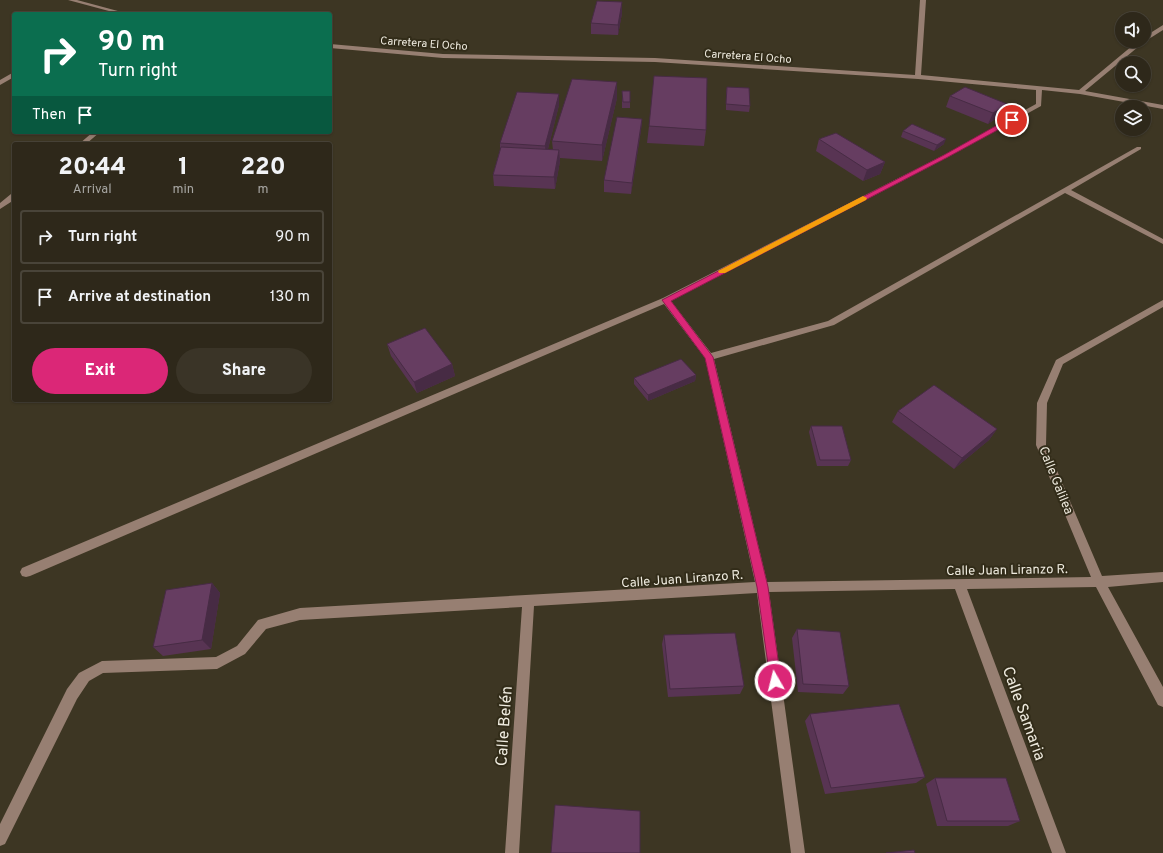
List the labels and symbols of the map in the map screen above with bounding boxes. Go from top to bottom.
street label: Carretera El Ocho [380,34,468,54]
street label: Carretera El Ocho [704,47,792,67]
pin [995,103,1029,137]
street label: Calle Galilea [1034,444,1076,517]
street label: Calle Juan Liranzo R. [946,562,1068,580]
street label: Calle Juan Liranzo R. [621,568,744,592]
position arrow [754,660,796,702]
street label: Calle Samaria [997,664,1049,763]
street label: Calle Belén [492,685,518,767]

